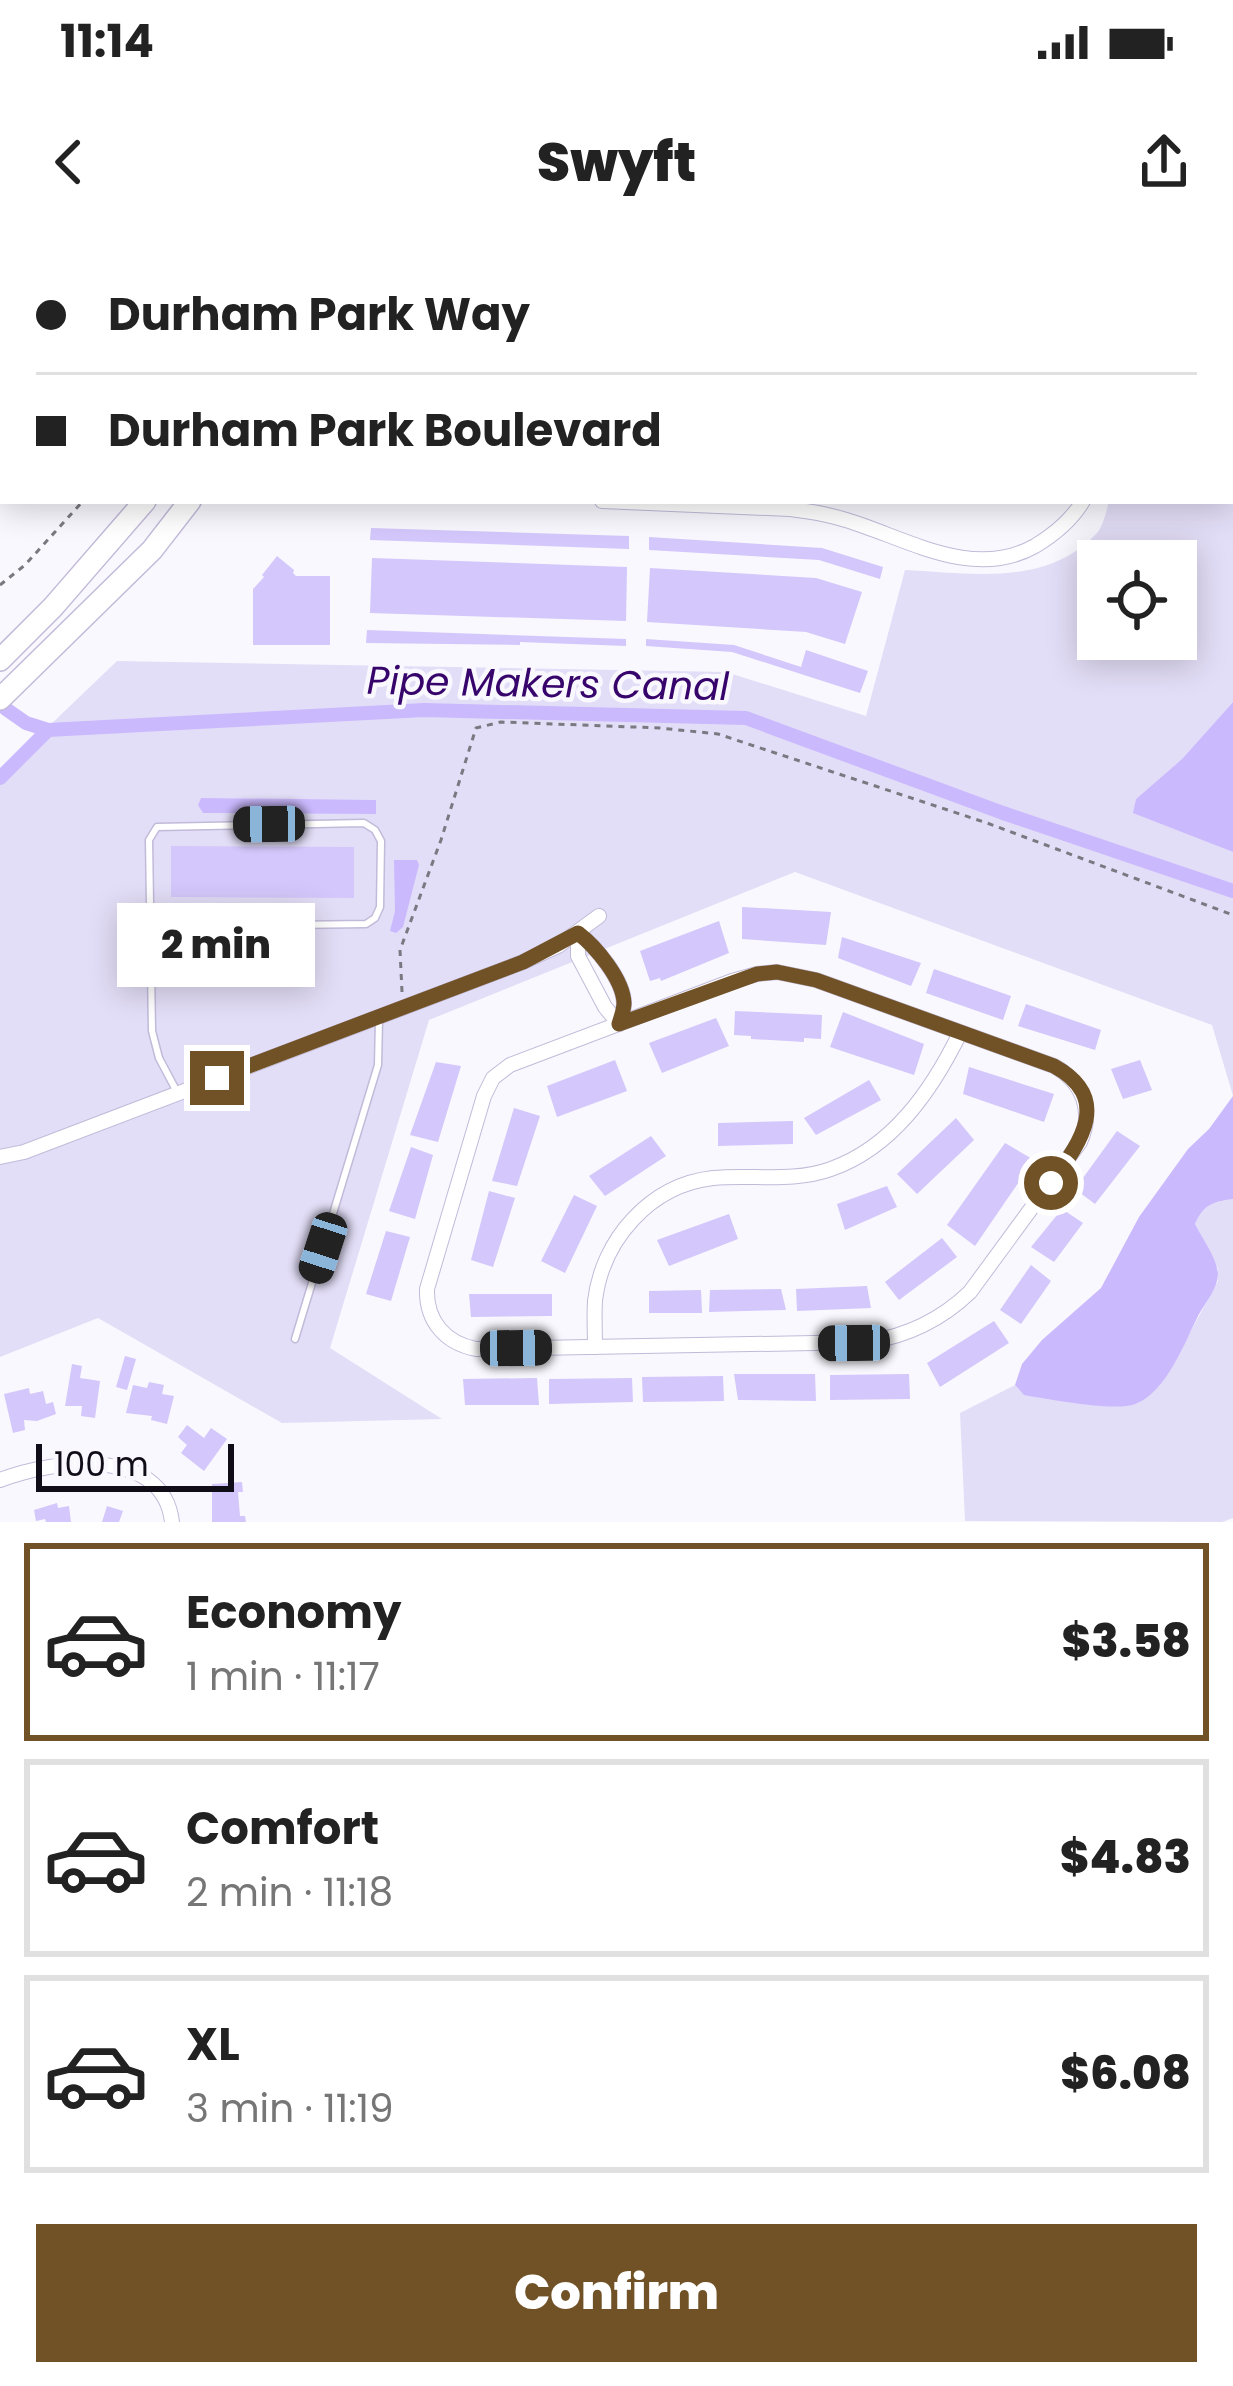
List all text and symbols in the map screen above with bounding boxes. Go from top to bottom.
text: 11:14 [60,10,154,73]
text: Swyft [537,124,696,200]
icon: back [36,129,102,195]
icon: share [1131,129,1197,195]
text: Durham Park Way [108,283,530,346]
text: Durham Park Boulevard [108,399,662,462]
map controls [1077,540,1197,660]
button: locate [1077,540,1197,660]
water label: Pipe Makers Canal [366,653,730,714]
car [233,805,305,843]
callout: 2 min [118,904,316,988]
text: 2 min [161,917,271,972]
route end [190,1051,244,1105]
route start [1024,1156,1078,1210]
car [295,1208,351,1288]
car [818,1324,890,1362]
car [480,1329,552,1367]
scale bar [36,1438,234,1491]
text: 100 m [54,1441,149,1488]
text: Economy [186,1581,401,1644]
icon: car [42,1588,150,1696]
text: $3.58 [1061,1610,1191,1673]
text: 1 min · 11:17 [186,1649,380,1704]
text: Comfort [186,1797,379,1860]
icon: car [42,1804,150,1912]
text: $4.83 [1060,1826,1191,1889]
text: 2 min · 11:18 [186,1865,393,1920]
text: XL [186,2013,240,2076]
icon: car [42,2020,150,2128]
text: $6.08 [1060,2042,1191,2105]
text: 3 min · 11:19 [186,2081,394,2136]
button: Confirm [36,2224,1197,2362]

